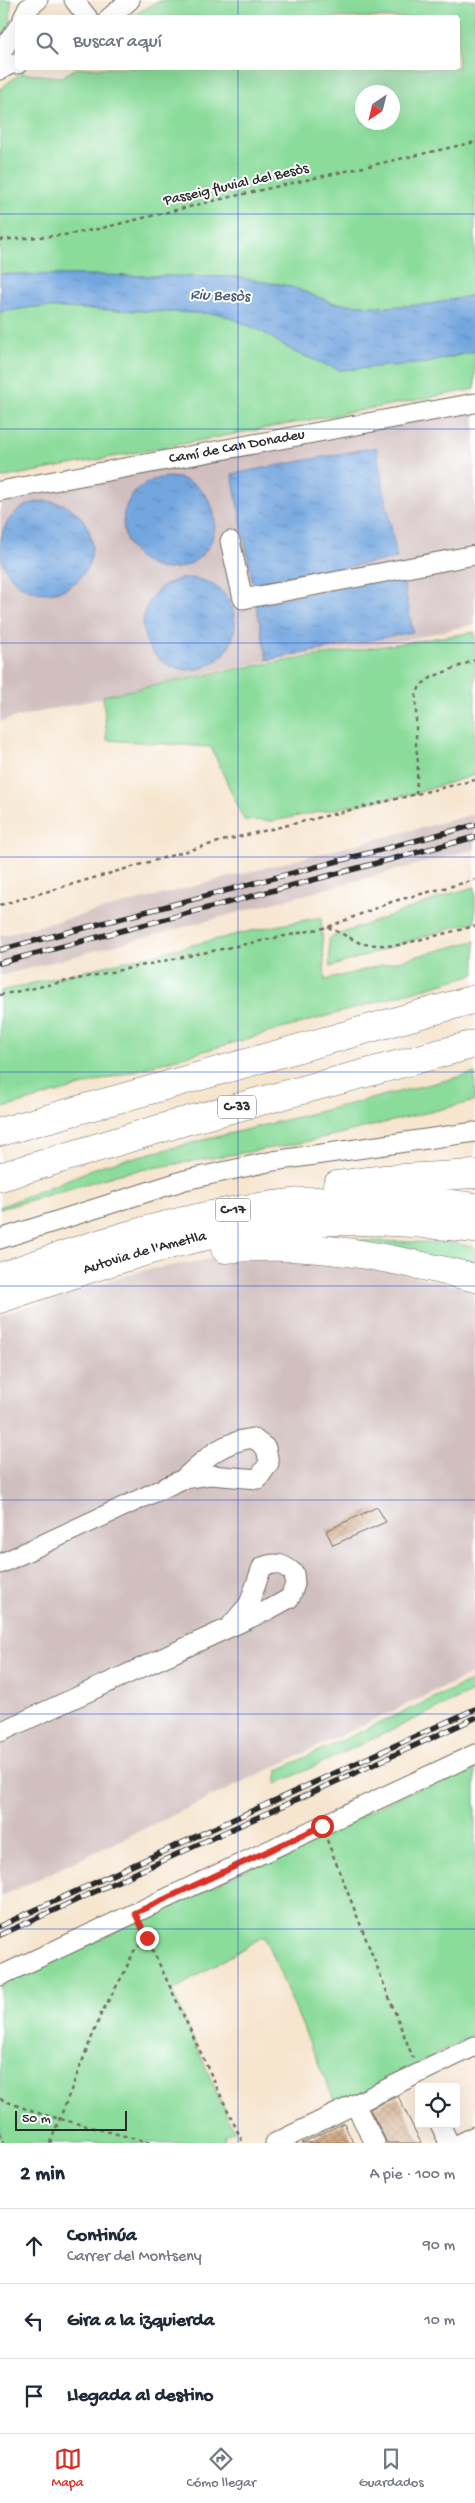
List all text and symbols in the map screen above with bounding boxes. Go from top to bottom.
search box [15,15,460,70]
icon: search [33,29,61,57]
text: Buscar aquí [73,31,162,54]
north arrow [355,85,400,130]
street label: Passeig fluvial del Besòs [161,159,311,211]
water label: Riu Besòs [190,286,252,308]
street label: Camí de Can Donadeu [168,426,306,469]
road number: C-33 [218,1096,256,1118]
road number: C-17 [216,1198,250,1222]
street label: Autovia de l'Ametlla [81,1227,209,1279]
route start [311,1815,334,1838]
route end [136,1927,159,1950]
map controls [415,2083,460,2128]
button: locate [415,2083,460,2128]
scale bar [15,2108,128,2131]
text: 50 m [22,2111,51,2128]
text: 2 min [20,2163,65,2188]
text: A pie · 100 m [370,2166,455,2185]
text: Continúa [67,2225,137,2248]
icon: ahead [20,2232,48,2260]
text: 90 m [423,2237,455,2256]
text: Carrer del Montseny [67,2248,202,2267]
icon: left [20,2307,48,2335]
text: Gira a la izquierda [67,2310,214,2333]
text: 10 m [424,2312,455,2331]
icon: arrive [20,2382,48,2410]
text: Llegada al destino [67,2385,213,2408]
tab: Mapa [51,2445,84,2492]
tab: Cómo llegar [186,2445,256,2492]
tab: Guardados [359,2445,424,2492]

